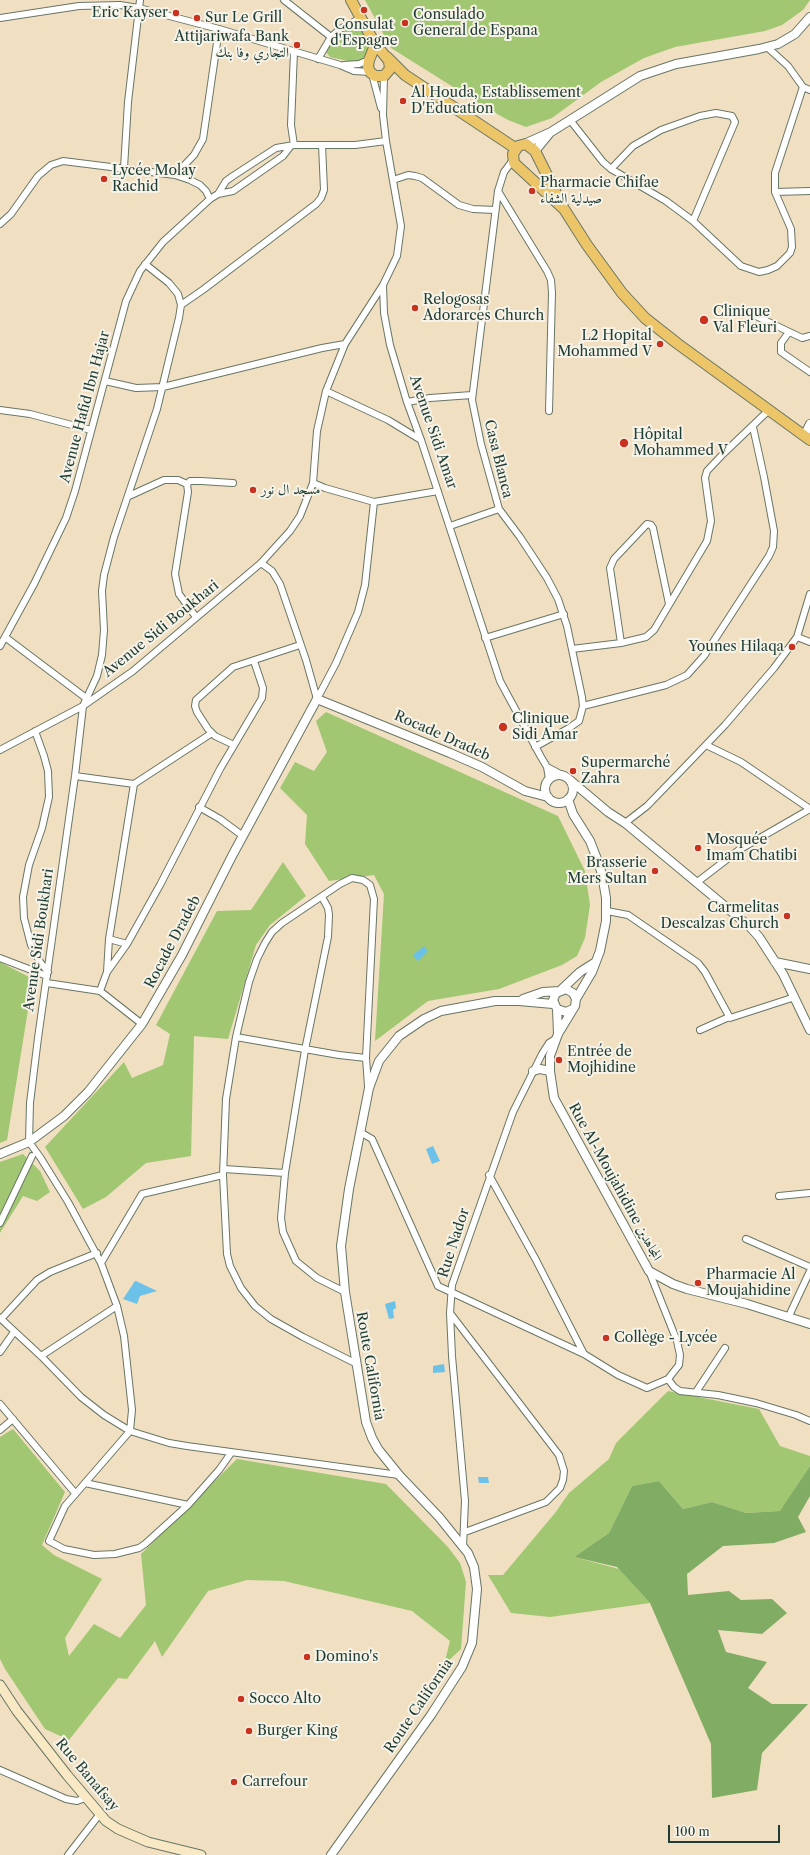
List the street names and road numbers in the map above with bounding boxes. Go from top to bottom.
street label: Avenue Hafid Ibn Hajar [57,329,113,485]
street label: Avenue Sidi Amar [406,373,460,491]
street label: Casa Blanca [480,418,516,500]
street label: Avenue Sidi Boukhari [100,577,222,681]
street label: Rocade Dradeb [392,707,492,765]
street label: Avenue Sidi Boukhari [21,868,57,1012]
street label: Rocade Dradeb [141,893,205,991]
street label: Rue Al-Moujahidine المجاهدين [565,1100,665,1264]
street label: Rue Nador [435,1206,473,1280]
street label: Route California [352,1310,388,1422]
street label: Route California [381,1656,457,1756]
street label: Rue Banafsay [52,1735,122,1815]

